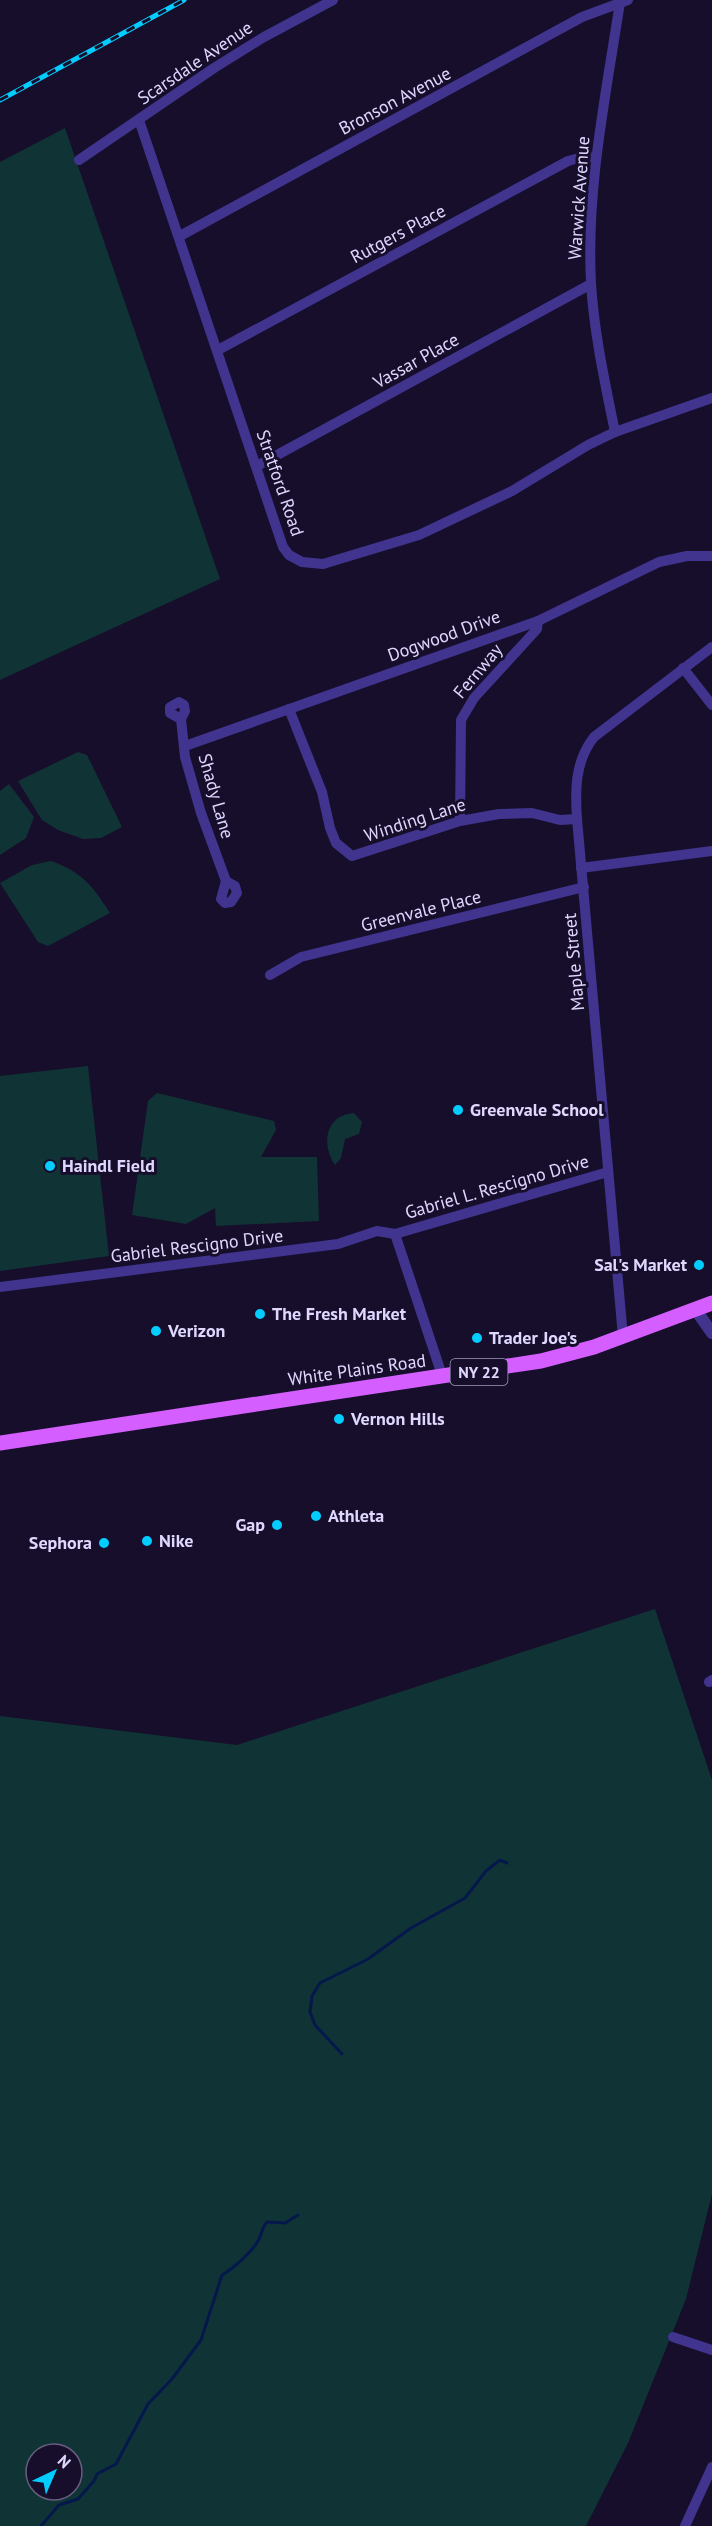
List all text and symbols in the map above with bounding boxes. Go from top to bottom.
street label: Scarsdale Avenue [133,16,257,110]
street label: Bronson Avenue [335,61,455,140]
street label: Warwick Avenue [563,135,594,261]
street label: Rutgers Place [346,199,449,268]
street label: Vassar Place [368,328,463,394]
street label: Stratford Road [252,427,309,539]
street label: Dogwood Drive [384,605,503,667]
street label: Fernway [448,638,508,703]
street label: Shady Lane [193,751,240,841]
street label: Winding Lane [361,792,468,847]
street label: Greenvale Place [358,884,483,937]
street label: Maple Street [558,912,589,1012]
place label: Greenvale School [470,1098,604,1121]
marker: Greenvale School [451,1103,465,1117]
street label: Gabriel L. Rescigno Drive [402,1149,591,1224]
place label: Haindl Field [62,1154,155,1177]
marker: Haindl Field [43,1159,57,1173]
street label: Gabriel Rescigno Drive [109,1224,285,1267]
place label: Sal's Market [594,1253,688,1276]
marker: Sal's Market [692,1258,706,1272]
place label: The Fresh Market [272,1302,407,1325]
marker: The Fresh Market [253,1307,267,1321]
place label: Verizon [167,1319,225,1342]
marker: Verizon [149,1324,163,1338]
place label: Trader Joe's [489,1326,577,1349]
marker: Trader Joe's [470,1331,484,1345]
street label: White Plains Road [287,1348,427,1391]
road number: NY 22 [450,1359,508,1385]
place label: Vernon Hills [350,1407,445,1430]
marker: Vernon Hills [332,1412,346,1426]
place label: Athleta [328,1504,384,1527]
marker: Athleta [309,1509,323,1523]
place label: Gap [235,1513,265,1536]
marker: Gap [270,1518,284,1532]
place label: Nike [159,1529,193,1552]
place label: Sephora [29,1531,92,1554]
marker: Nike [140,1534,154,1548]
marker: Sephora [97,1536,111,1550]
north arrow [24,2442,84,2502]
text: N [54,2450,75,2472]

